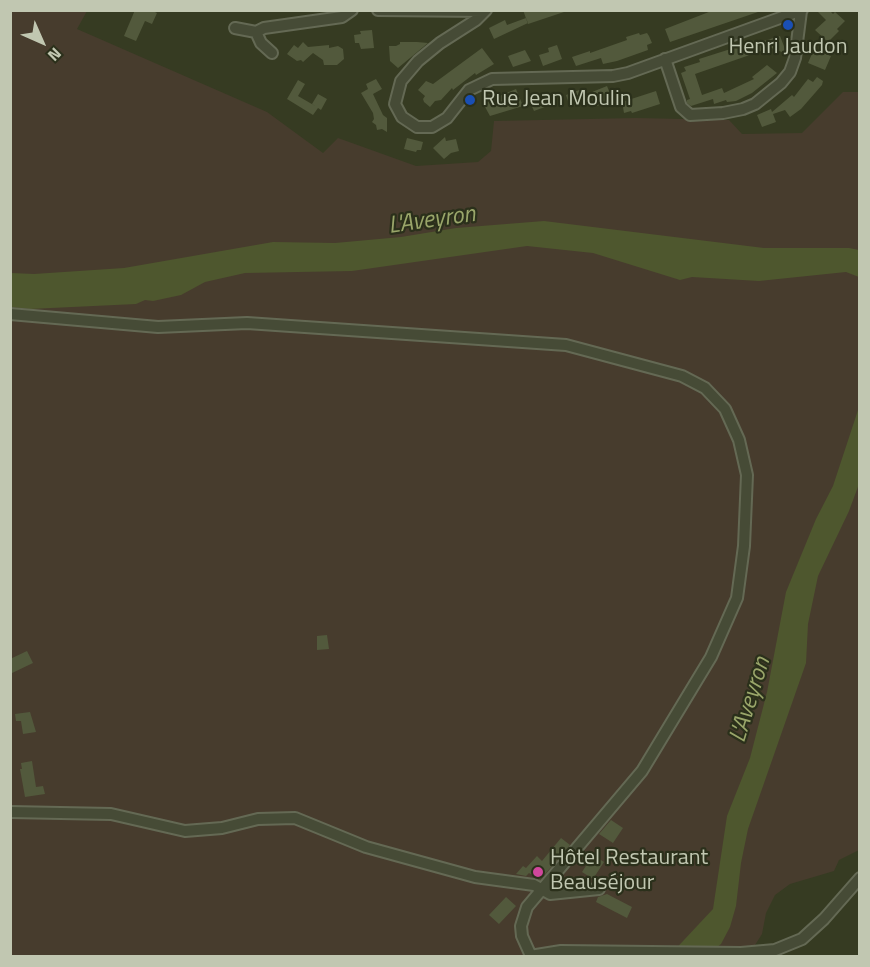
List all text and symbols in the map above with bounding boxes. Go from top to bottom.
north arrow [12,12,72,72]
marker: Henri Jaudon [781,18,795,32]
place label: Henri Jaudon [728,35,848,61]
text: N [42,42,67,67]
place label: Rue Jean Moulin [482,87,632,113]
marker: Rue Jean Moulin [463,93,477,107]
water label: L'Aveyron [387,201,477,241]
water label: L'Aveyron [724,654,778,746]
place label: Hôtel Restaurant Beauséjour [550,846,708,897]
marker: Hôtel Restaurant Beauséjour [531,865,545,879]

